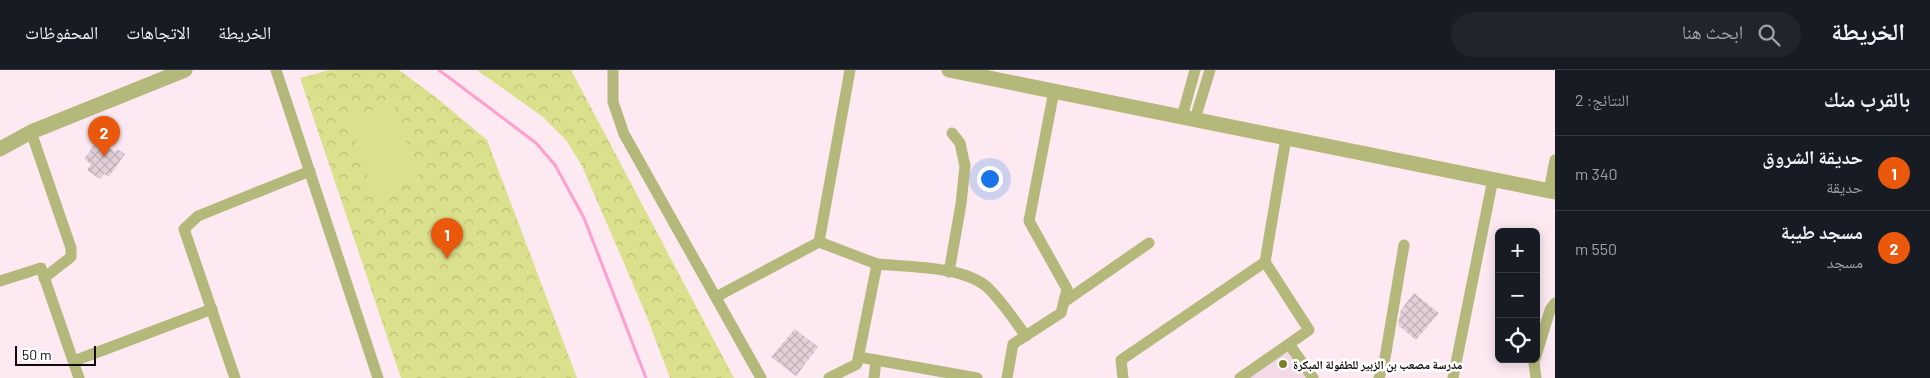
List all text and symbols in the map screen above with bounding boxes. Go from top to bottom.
search box [1451,12,1801,57]
text: الخريطة [1831,16,1905,45]
text: ابحث هنا [1682,20,1743,43]
text: المحفوظات [25,21,98,43]
text: الاتجاهات [126,21,190,43]
text: الخريطة [218,21,271,43]
icon: search [1755,21,1783,49]
text: بالقرب منك [1824,86,1910,111]
text: النتائج: 2 [1575,90,1629,109]
pin: 2 [88,116,120,157]
text: حديقة الشروق [1762,145,1863,168]
text: 340 m [1575,164,1618,183]
text: 1 [1891,164,1897,183]
your location [977,166,1003,192]
text: حديقة [1826,177,1863,196]
pin: 1 [431,218,463,259]
text: مسجد طيبة [1781,220,1863,243]
map controls [1495,228,1540,363]
button: + [1495,228,1540,273]
text: 550 m [1575,239,1617,258]
text: 2 [1890,239,1898,258]
text: مسجد [1827,252,1863,271]
button: − [1495,273,1540,318]
button: locate [1495,318,1540,363]
scale bar [15,343,96,366]
text: 50 m [22,346,51,363]
place label: مدرسة مصعب بن الزبير للطفولة المبكرة [1293,357,1463,373]
marker: مدرسة مصعب بن الزبير للطفولة المبكرة [1277,358,1289,370]

